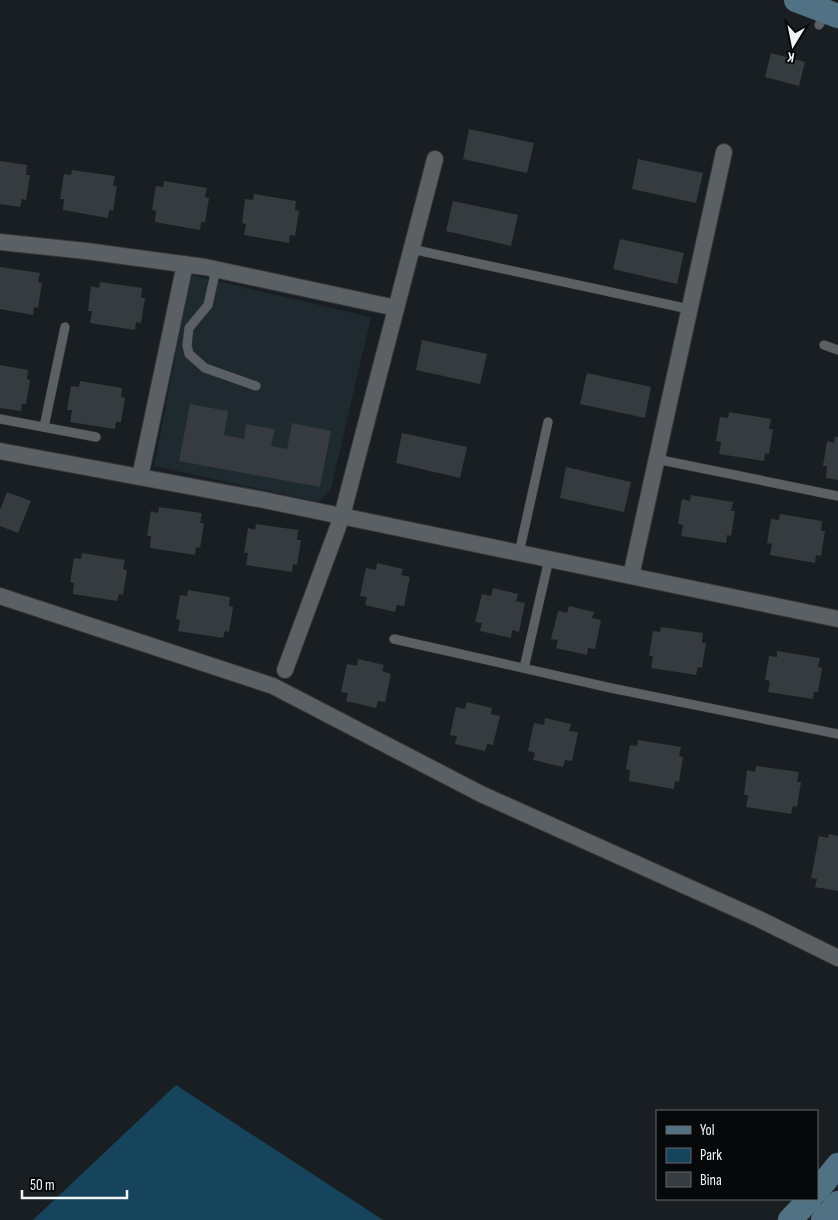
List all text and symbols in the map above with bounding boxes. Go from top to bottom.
north arrow [768,20,818,70]
text: K [786,48,796,66]
legend [656,1110,818,1200]
text: Yol [700,1121,715,1140]
text: Park [700,1146,722,1165]
scale bar [22,1168,128,1200]
text: Bina [700,1171,722,1190]
text: 50 m [30,1176,55,1195]

